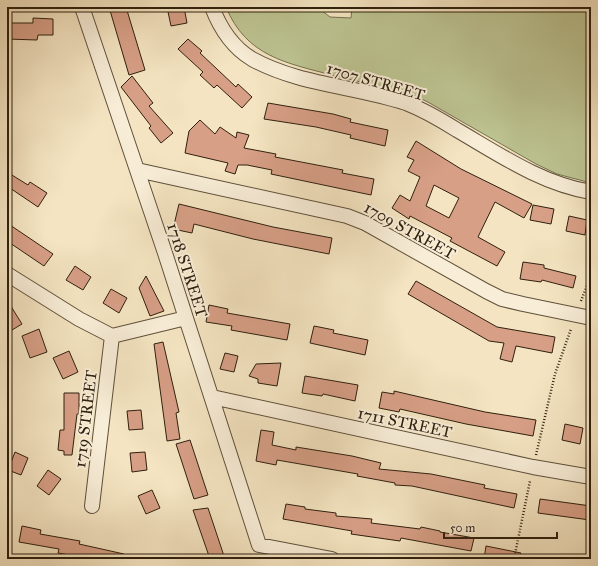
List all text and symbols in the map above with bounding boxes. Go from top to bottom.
street label: 1707 STREET [324,58,427,105]
street label: 1709 STREET [361,198,459,263]
street label: 1718 STREET [163,220,212,320]
street label: 1719 STREET [70,369,101,469]
street label: 1711 STREET [356,403,454,442]
scale bar [444,514,557,540]
text: 50 m [450,521,475,535]

